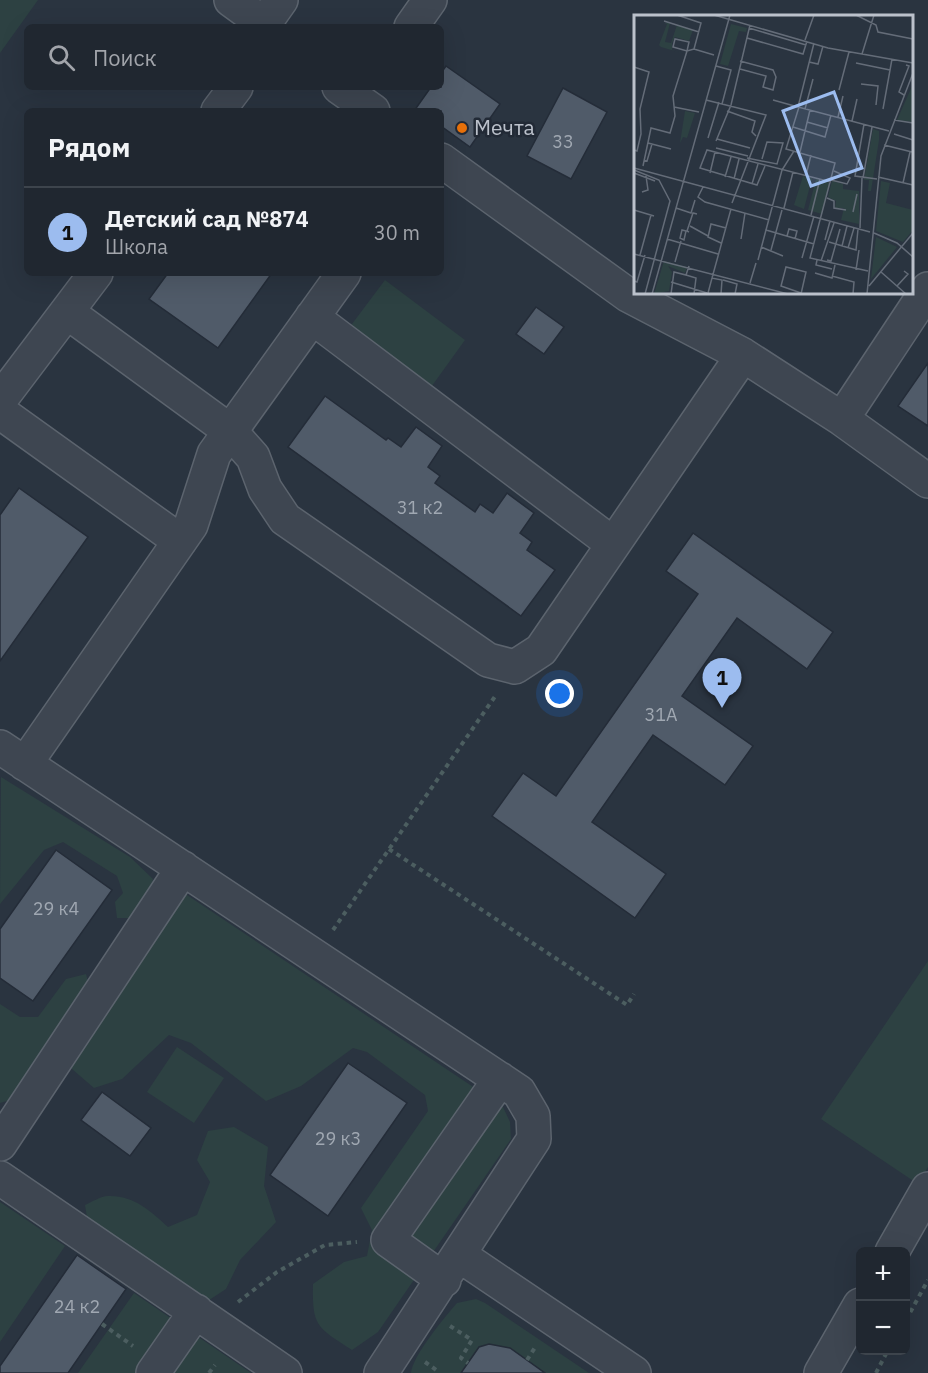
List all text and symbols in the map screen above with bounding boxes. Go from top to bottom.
inset map [634,15,913,294]
search box [24,24,444,90]
icon: search [45,41,78,74]
text: Поиск [93,43,157,72]
place label: Мечта [474,113,535,141]
marker: Мечта [455,121,469,135]
text: Рядом [48,130,130,164]
house number: 33 [552,130,574,153]
text: Детский сад №874 [105,204,309,233]
text: 1 [62,219,74,246]
text: 30 m [374,219,420,246]
text: Школа [105,233,168,260]
house number: 31 к2 [397,496,443,519]
pin: 1 [702,658,742,708]
your location [545,679,574,708]
house number: 31А [644,703,678,726]
house number: 29 к4 [33,897,79,920]
house number: 29 к3 [315,1127,361,1150]
map controls [856,1247,910,1355]
button: + [856,1247,910,1301]
house number: 24 к2 [54,1295,100,1318]
button: − [856,1301,910,1355]

